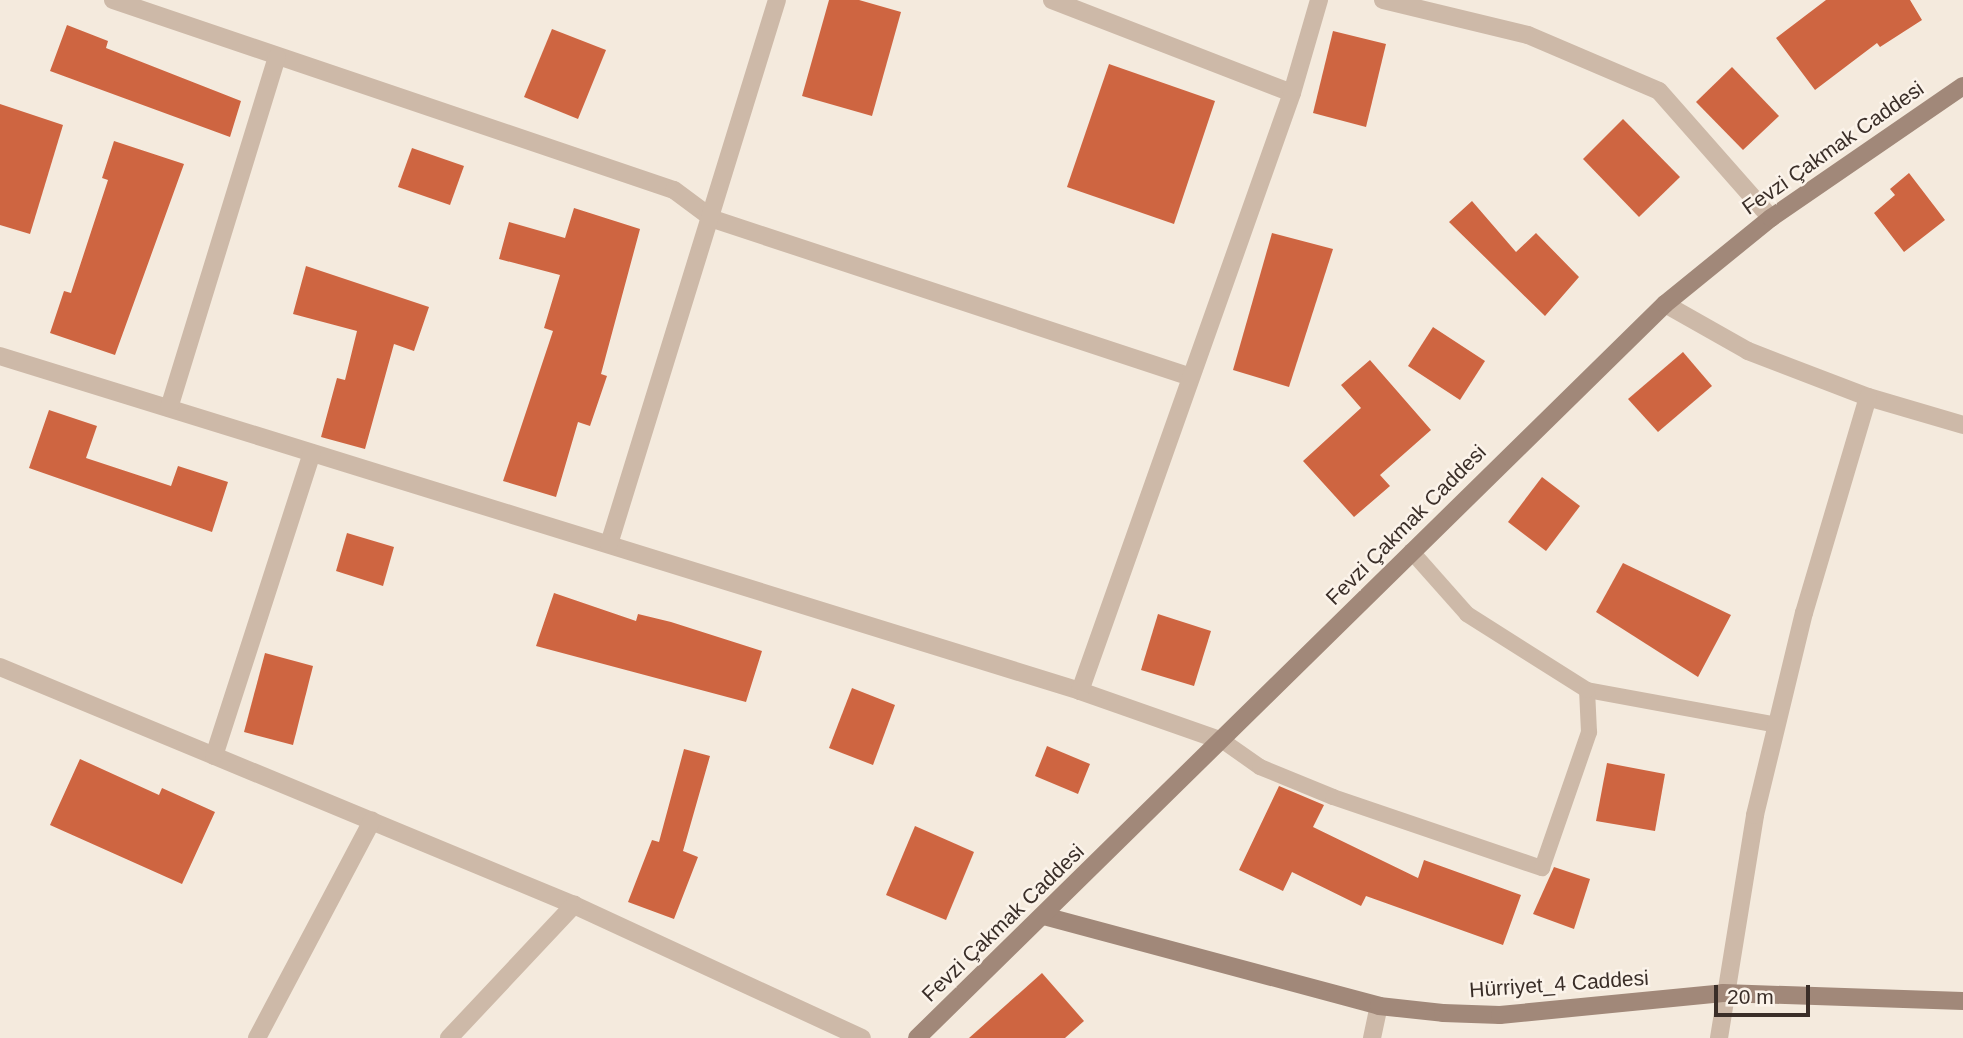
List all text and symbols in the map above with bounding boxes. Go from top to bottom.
street label: Fevzi Çakmak Caddesi [1737,76,1929,220]
street label: Fevzi Çakmak Caddesi [1321,440,1491,610]
street label: Fevzi Çakmak Caddesi [917,839,1089,1007]
street label: Hürriyet_4 Caddesi [1468,965,1650,1003]
scale bar [1718,972,1814,1016]
text: 20 m [1727,985,1774,1008]

